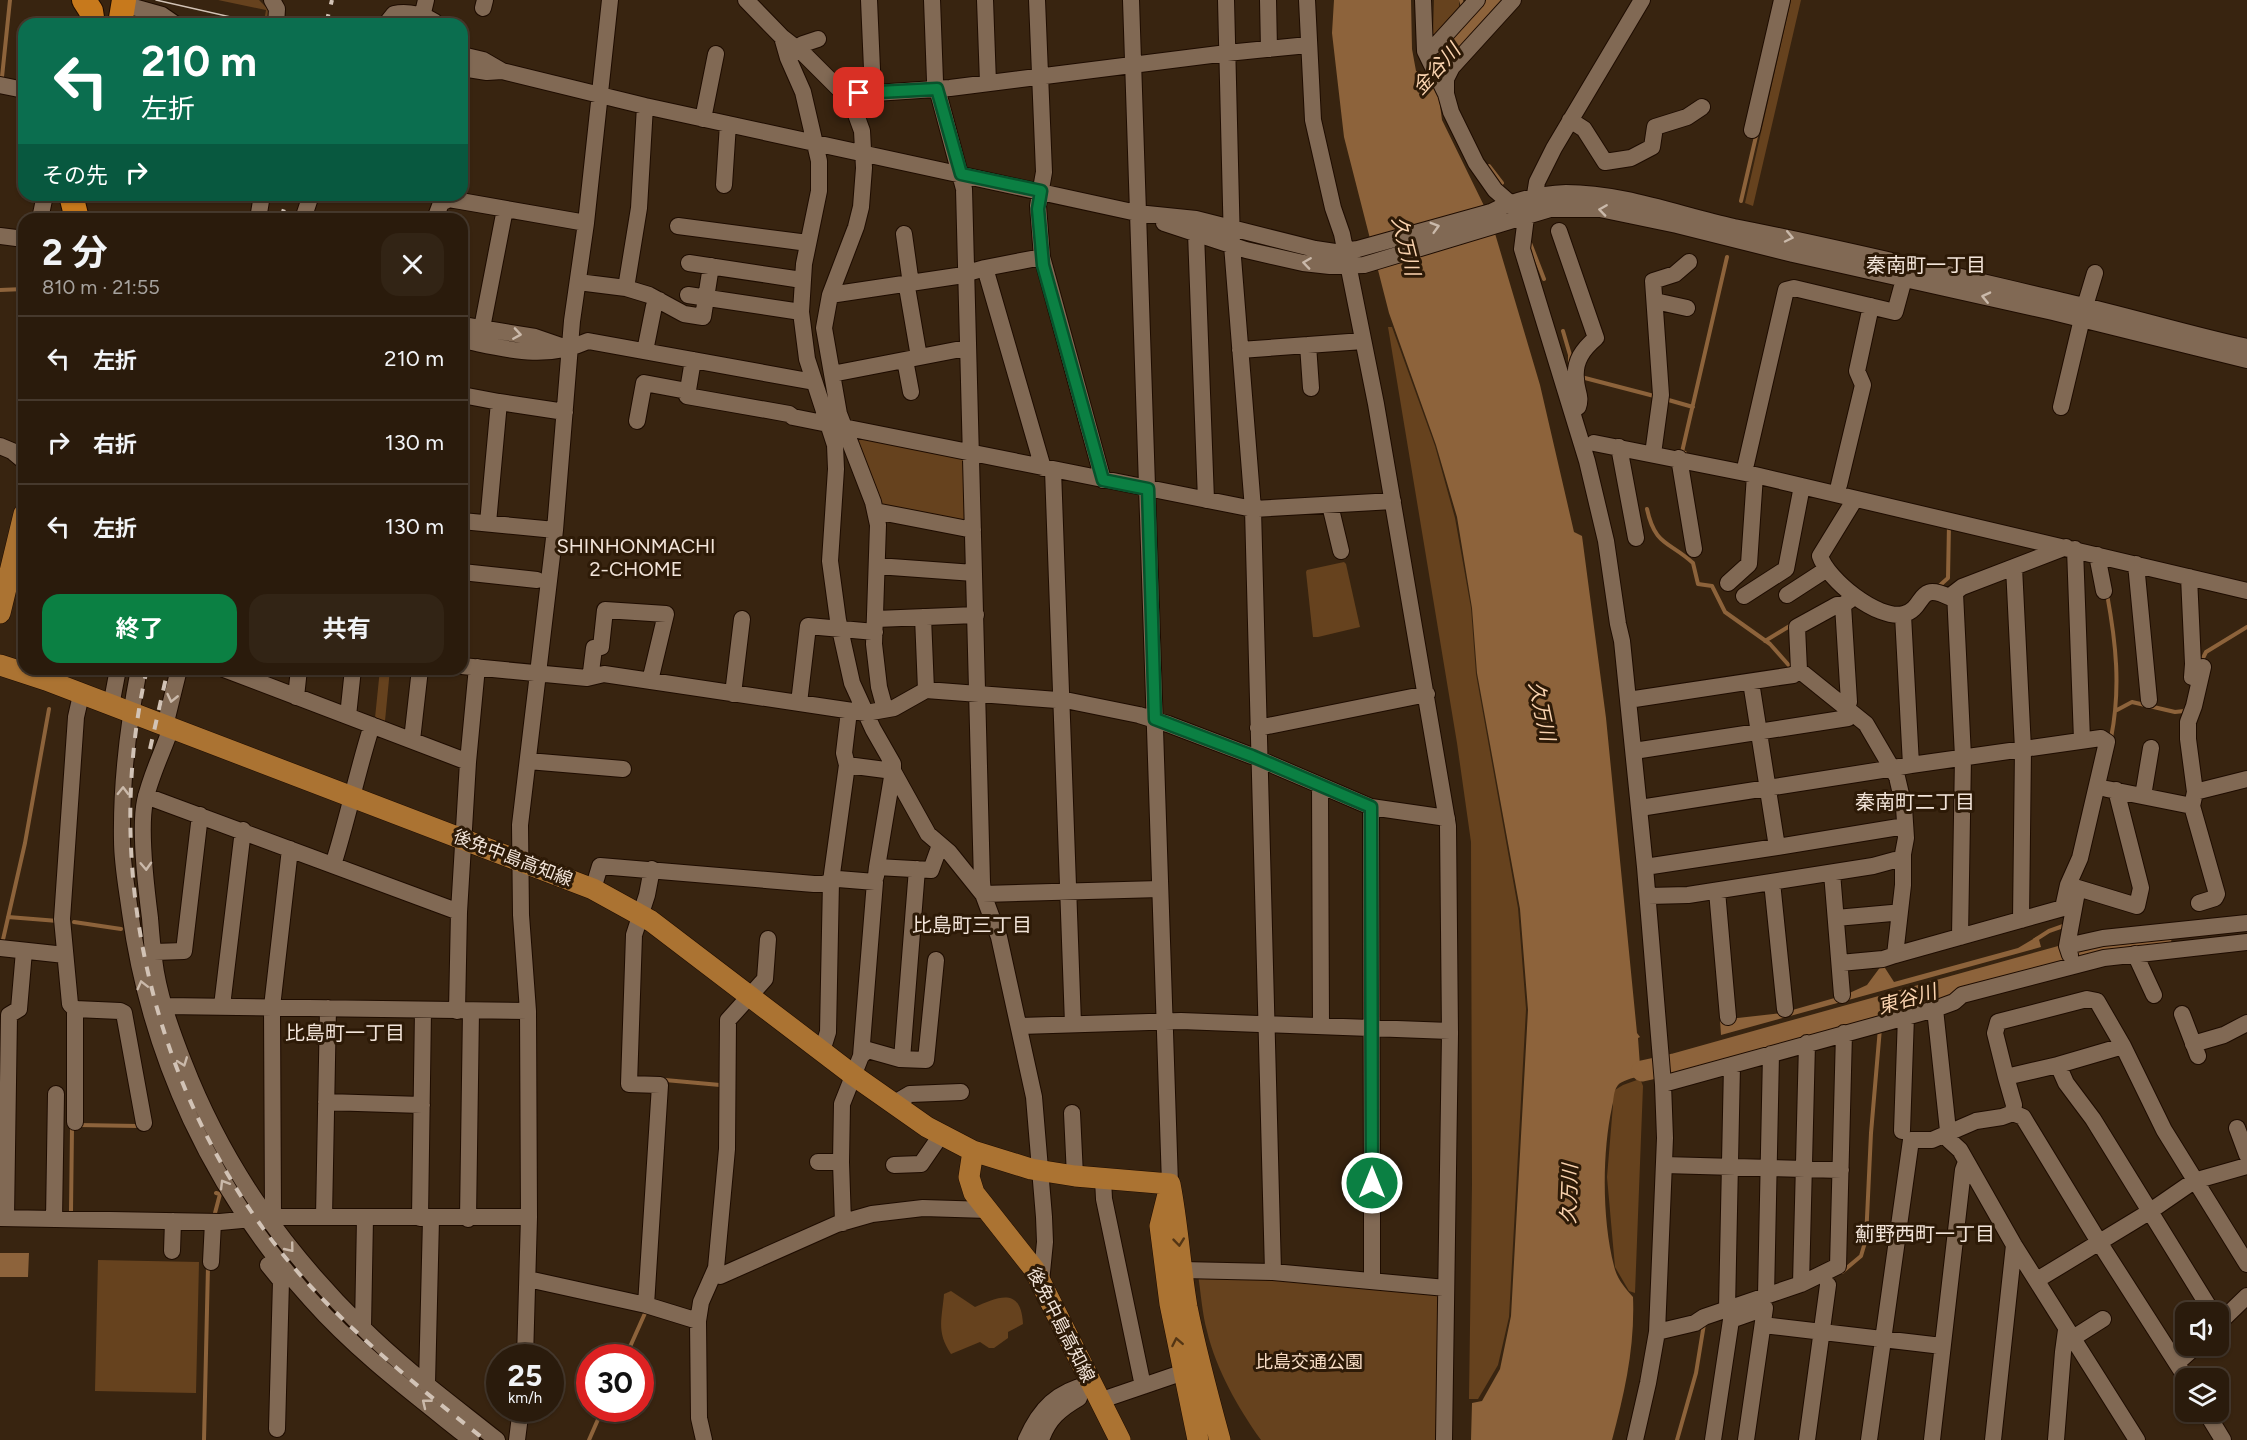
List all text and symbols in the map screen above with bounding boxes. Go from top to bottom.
text: 210 m [141,36,257,87]
water label: 金谷川 [1407,37,1466,99]
icon: left [42,42,120,120]
pin [833,67,884,118]
icon: arrive [842,76,875,109]
text: 左折 [141,92,195,125]
icon: right [120,156,153,189]
text: その先 [42,162,108,189]
one-way arrow [1598,205,1608,217]
water label: 久万川 [1387,214,1425,280]
one-way arrow [1429,222,1439,235]
one-way arrow [1784,230,1794,243]
text: 2 分 [42,231,107,274]
button: close [381,233,444,296]
district label: 秦南町一丁目 [1866,253,1986,277]
one-way arrow [1302,258,1311,270]
text: 810 m · 21:55 [42,275,160,299]
one-way arrow [1981,291,1991,304]
one-way arrow [512,327,522,340]
icon: left [42,342,75,375]
text: 210 m [384,345,444,372]
text: 左折 [93,347,137,374]
icon: right [42,426,75,459]
text: 130 m [385,429,444,456]
text: 右折 [93,431,137,458]
icon: left [42,510,75,543]
text: 130 m [385,513,444,540]
text: 左折 [93,515,137,542]
district label: SHINHONMACHI 2-CHOME [556,534,716,581]
button: 終了 [42,594,237,663]
button: 共有 [249,594,444,663]
water label: 久万川 [1524,679,1560,745]
one-way arrow [166,692,179,702]
one-way arrow [117,787,129,796]
district label: 秦南町二丁目 [1855,790,1975,814]
street label: 後免中島高知線 [450,825,576,891]
one-way arrow [139,862,152,871]
district label: 比島町三丁目 [912,913,1032,937]
water label: 東谷川 [1875,979,1941,1019]
one-way arrow [137,980,150,990]
district label: 比島町一丁目 [285,1021,405,1045]
one-way arrow [176,1055,188,1066]
position arrow [1340,1151,1404,1215]
water label: 久万川 [1556,1162,1582,1224]
one-way arrow [220,1180,232,1190]
district label: 薊野西町一丁目 [1855,1222,1995,1246]
one-way arrow [1172,1237,1185,1246]
one-way arrow [283,1241,294,1252]
street label: 後免中島高知線 [1023,1264,1099,1386]
map controls [2175,1302,2229,1422]
button: sound [2175,1302,2229,1356]
one-way arrow [1171,1337,1184,1347]
speed limit sign: 30 [576,1344,654,1422]
park label: 比島交通公園 [1255,1351,1363,1373]
text: 25 [508,1357,542,1394]
button: layers [2175,1368,2229,1422]
text: km/h [508,1389,542,1407]
one-way arrow [422,1400,433,1411]

